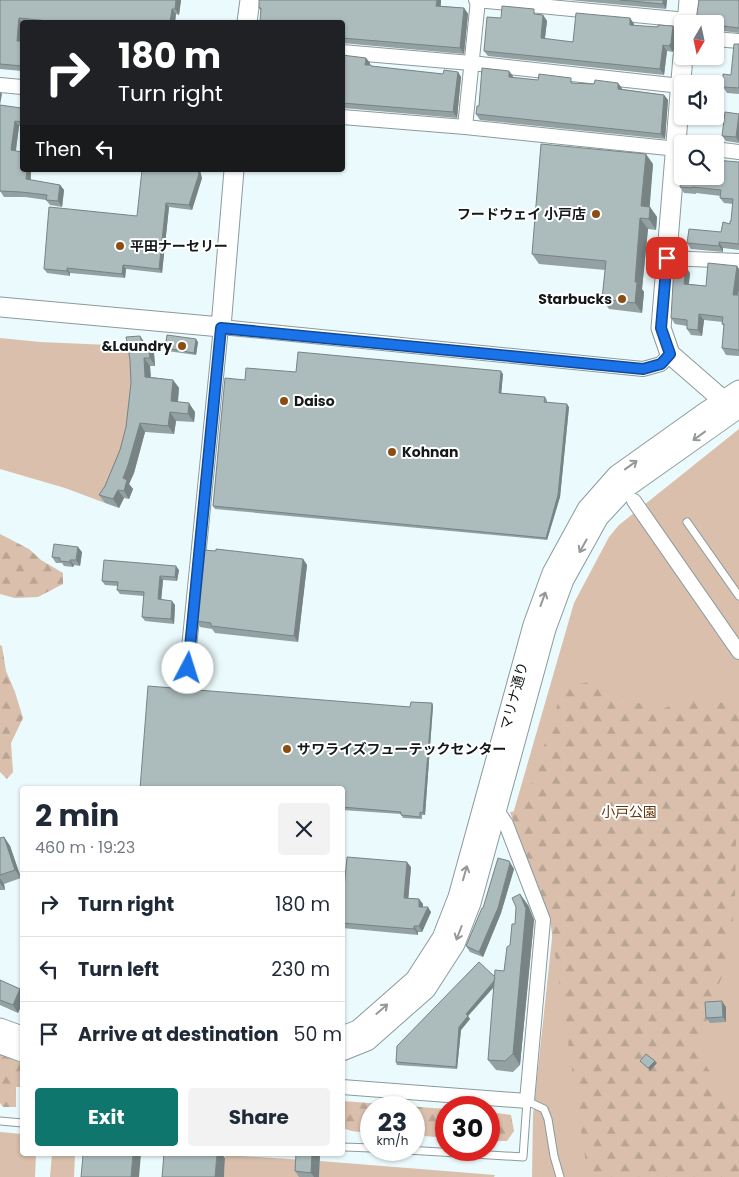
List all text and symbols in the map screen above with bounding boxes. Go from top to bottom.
north arrow [674,15,724,65]
map controls [674,15,724,185]
text: 180 m [118,31,221,80]
icon: right [35,40,100,105]
button: sound [674,75,724,125]
text: Turn right [118,78,223,109]
icon: left [91,135,119,163]
button: search [674,135,724,185]
text: Then [35,136,81,163]
place label: フードウェイ 小戸店 [457,204,586,224]
marker: フードウェイ 小戸店 [590,208,602,220]
place label: 平田ナーセリー [130,236,228,256]
pin [646,237,688,279]
marker: 平田ナーセリー [114,240,126,252]
icon: arrive [653,244,681,272]
place label: Starbucks [538,289,612,309]
marker: Starbucks [616,293,628,305]
place label: &Laundry [101,336,172,356]
marker: &Laundry [176,340,188,352]
place label: Daiso [294,391,335,411]
marker: Daiso [278,395,290,407]
one-way arrow [692,431,706,441]
place label: Kohnan [402,442,459,462]
marker: Kohnan [386,446,398,458]
one-way arrow [624,460,638,470]
one-way arrow [578,538,587,553]
one-way arrow [539,592,548,607]
position arrow [161,641,213,693]
street label: マリナ通り [495,660,533,732]
place label: サワライズフューテックセンター [297,739,507,759]
marker: サワライズフューテックセンター [281,743,293,755]
text: 2 min [35,794,119,837]
park label: 小戸公園 [601,802,657,822]
button: close [278,803,330,855]
text: 460 m · 19:23 [35,836,135,859]
one-way arrow [460,865,470,881]
icon: right [35,890,63,918]
text: Turn right [78,891,174,918]
text: 180 m [275,891,330,918]
one-way arrow [454,925,463,940]
icon: left [35,955,63,983]
text: Turn left [78,956,159,983]
text: 230 m [271,956,330,983]
one-way arrow [376,1003,389,1014]
icon: arrive [35,1020,63,1048]
text: Arrive at destination [78,1021,279,1048]
text: 50 m [294,1021,342,1048]
button: Exit [35,1088,178,1146]
button: Share [188,1088,330,1146]
speed limit sign: 30 [435,1096,500,1161]
text: 23 [378,1105,407,1140]
text: km/h [377,1132,408,1149]

